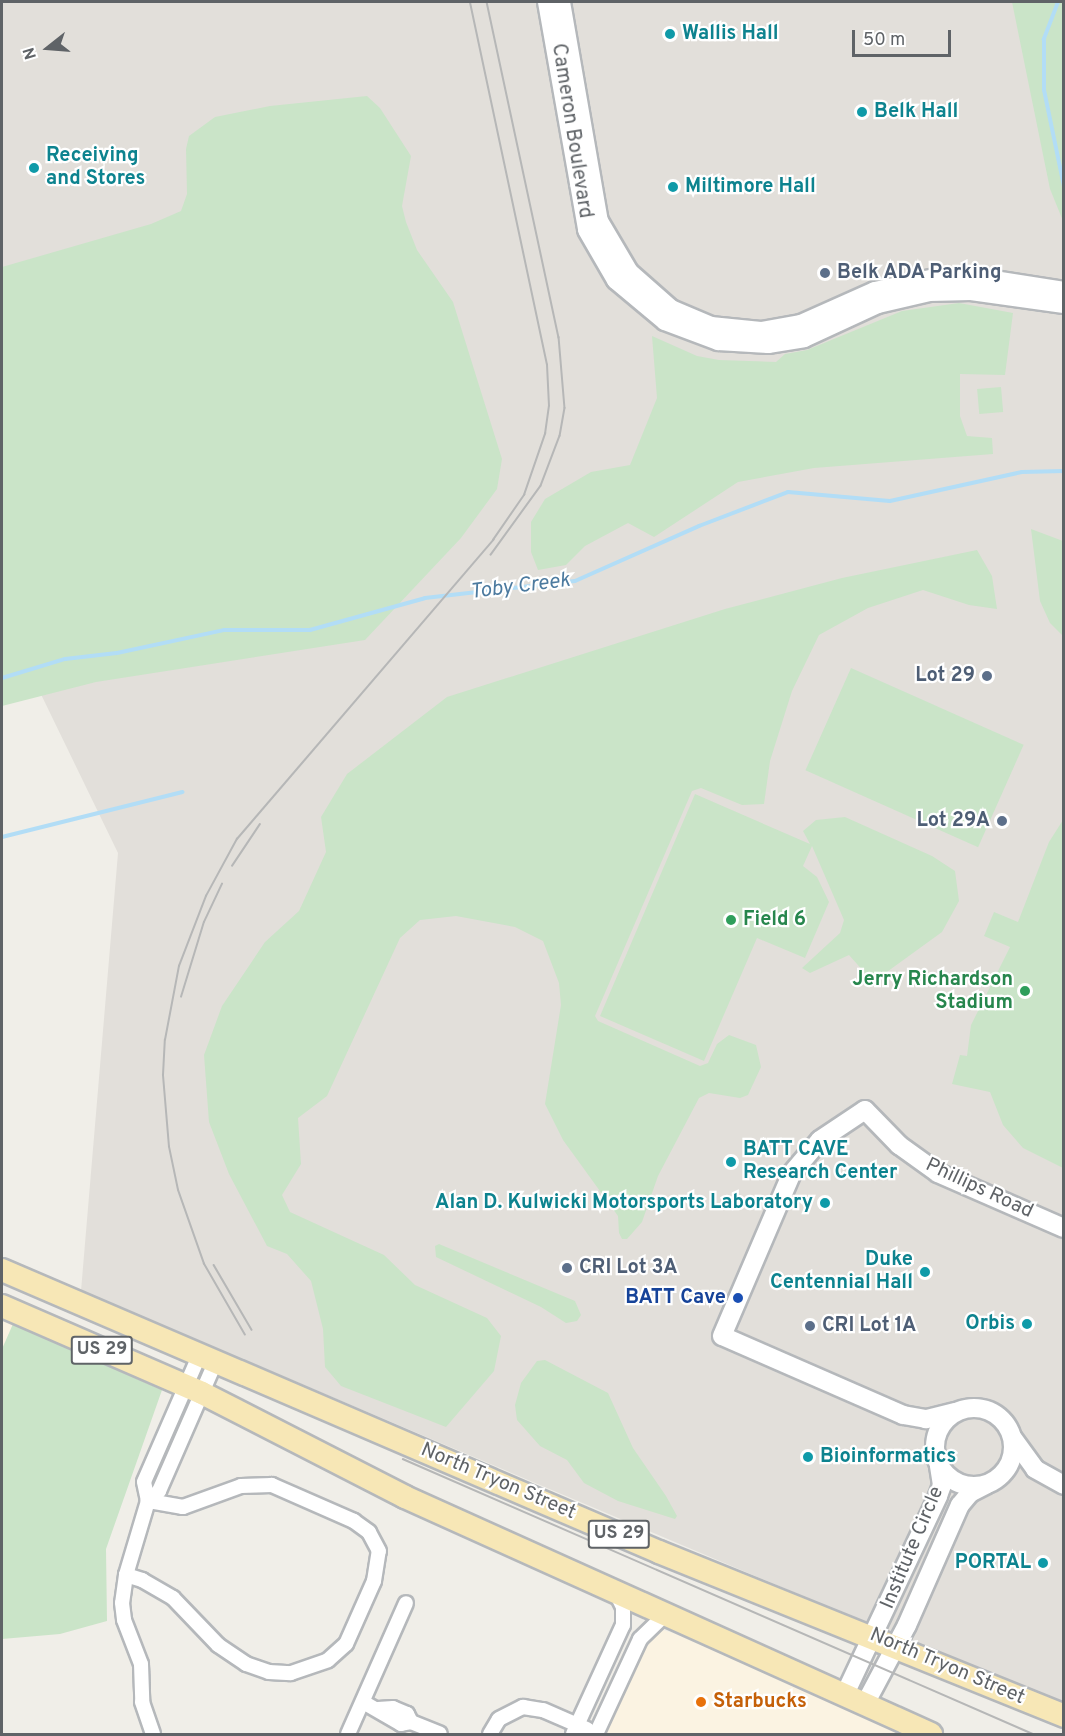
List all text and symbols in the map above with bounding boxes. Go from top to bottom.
north arrow [18,18,78,78]
scale bar [855,18,954,56]
place label: Wallis Hall [682,22,779,46]
marker: Wallis Hall [663,27,677,41]
text: 50 m [863,29,905,52]
street label: Cameron Boulevard [545,42,597,220]
text: N [20,45,42,62]
place label: Belk Hall [874,100,958,124]
marker: Belk Hall [855,105,869,119]
place label: Receiving and Stores [46,144,145,191]
marker: Receiving and Stores [27,161,41,175]
place label: Miltimore Hall [685,175,816,199]
marker: Miltimore Hall [666,180,680,194]
place label: Belk ADA Parking [837,261,1003,285]
marker: Belk ADA Parking [818,266,832,280]
water label: Toby Creek [469,568,571,606]
place label: Lot 29 [915,664,975,688]
marker: Lot 29 [980,669,994,683]
place label: Lot 29A [916,809,990,833]
marker: Lot 29A [995,814,1009,828]
place label: Field 6 [743,908,806,932]
marker: Field 6 [724,913,738,927]
place label: Jerry Richardson Stadium [852,968,1013,1015]
marker: Jerry Richardson Stadium [1018,984,1032,998]
place label: BATT CAVE Research Center [743,1138,897,1185]
street label: Phillips Road [921,1154,1037,1224]
marker: BATT CAVE Research Center [724,1155,738,1169]
place label: Alan D. Kulwicki Motorsports Laboratory [435,1191,813,1215]
marker: Alan D. Kulwicki Motorsports Laboratory [818,1196,832,1210]
place label: Duke Centennial Hall [770,1248,913,1295]
place label: CRI Lot 3A [579,1256,678,1280]
marker: CRI Lot 3A [560,1261,574,1275]
marker: Duke Centennial Hall [918,1265,932,1279]
place label: BATT Cave [625,1286,726,1310]
marker: BATT Cave [731,1291,745,1305]
place label: Orbis [965,1312,1015,1336]
place label: CRI Lot 1A [822,1314,916,1338]
marker: Orbis [1020,1317,1034,1331]
marker: CRI Lot 1A [803,1319,817,1333]
road number: US 29 [70,1335,134,1365]
street label: North Tryon Street [416,1438,580,1526]
place label: Bioinformatics [820,1445,956,1469]
marker: Bioinformatics [801,1450,815,1464]
street label: Institute Circle [876,1483,950,1613]
road number: US 29 [588,1519,650,1549]
place label: PORTAL [955,1551,1031,1575]
marker: PORTAL [1036,1556,1050,1570]
street label: North Tryon Street [865,1623,1029,1711]
place label: Starbucks [713,1690,807,1714]
marker: Starbucks [694,1695,708,1709]

